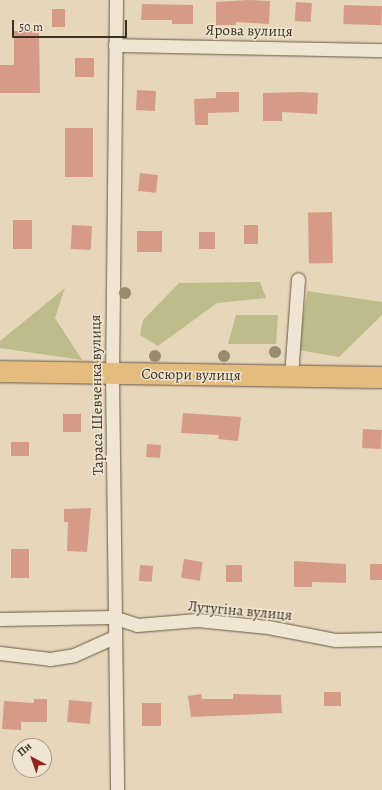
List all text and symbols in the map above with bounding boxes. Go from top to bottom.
scale bar [14,12,129,38]
text: 50 m [19,19,43,35]
street label: Ярова вулиця [205,21,293,41]
street label: Тараса Шевченка вулиця [87,314,107,476]
street label: Сосюри вулиця [141,365,241,385]
street label: Лутугіна вулиця [187,597,293,625]
north arrow [12,738,52,778]
text: Пн [14,739,35,760]

